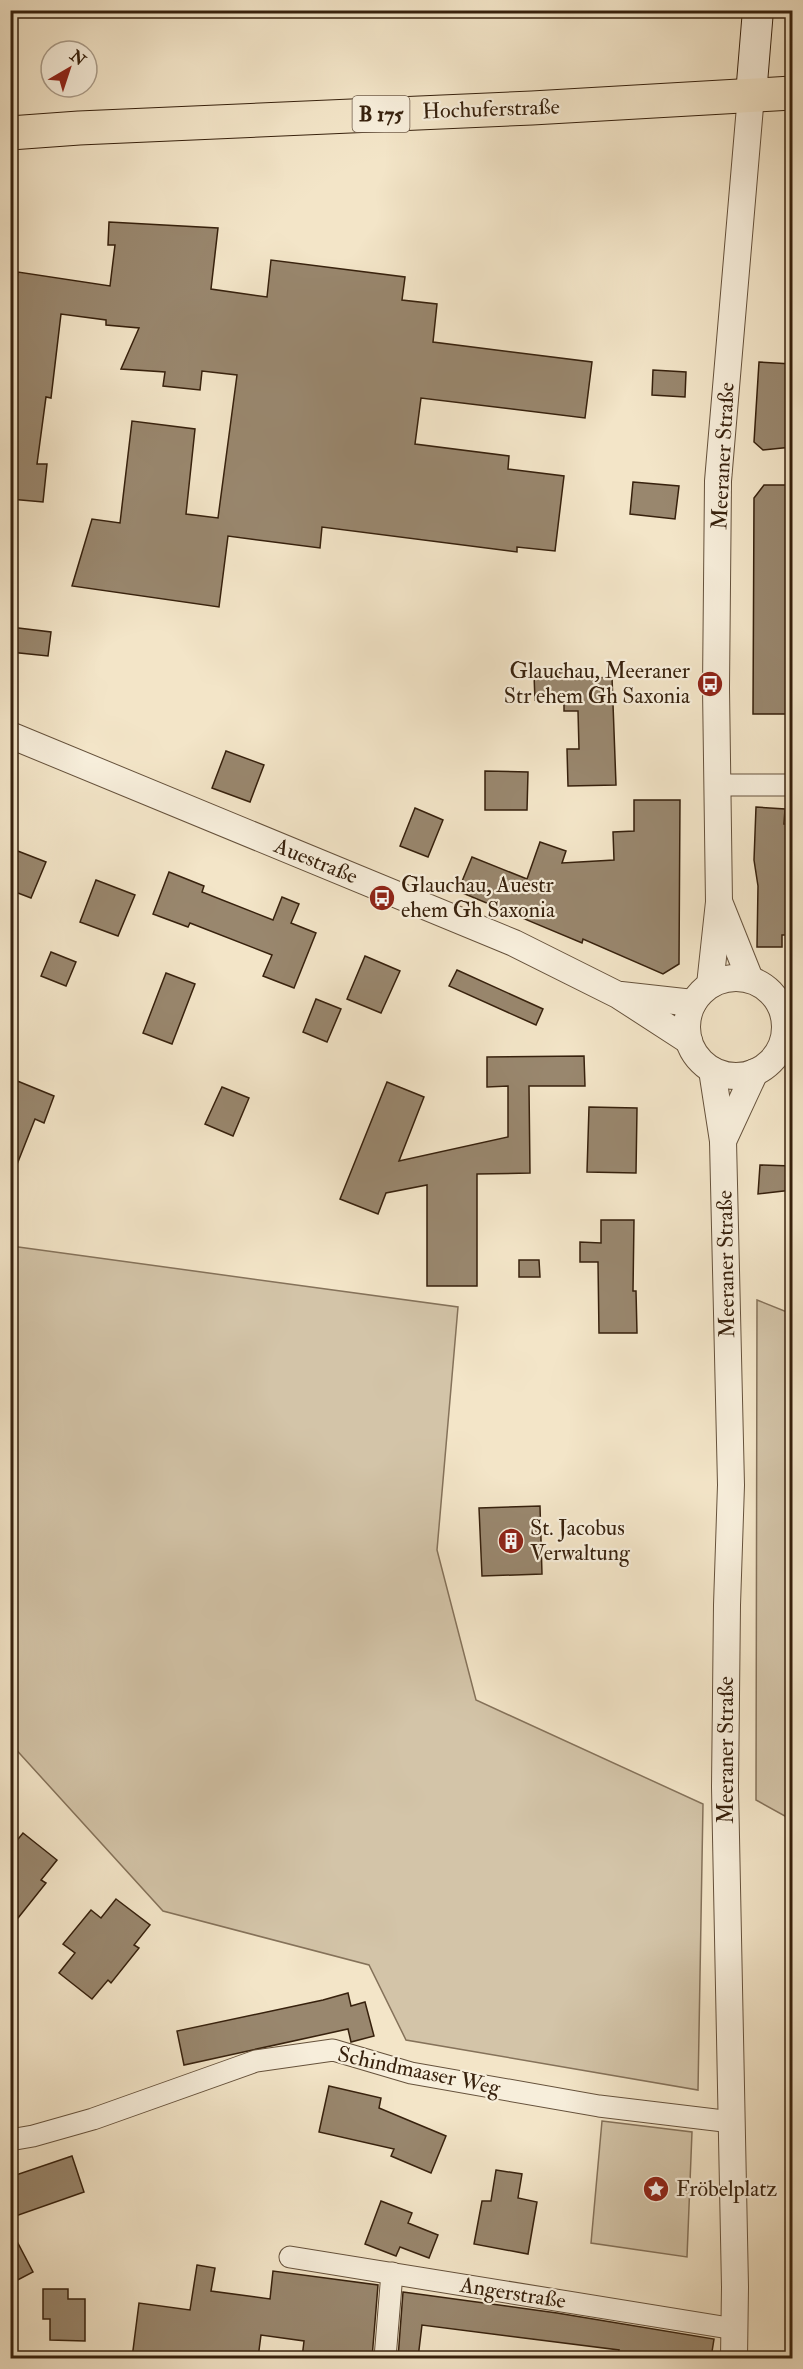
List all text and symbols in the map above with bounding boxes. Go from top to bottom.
north arrow [39,39,99,99]
text: N [65,45,90,71]
street label: Hochuferstraße [422,93,560,125]
road number: B 175 [352,96,410,132]
street label: Meeraner Straße [705,382,741,530]
place label: Glauchau, Meeraner Str ehem Gh Saxonia [504,657,691,710]
bus stop icon: Glauchau, Meeraner Str ehem Gh Saxonia [695,669,725,699]
street label: Auestraße [269,831,362,890]
place label: Glauchau, Auestr ehem Gh Saxonia [401,871,556,924]
bus stop icon: Glauchau, Auestr ehem Gh Saxonia [367,883,397,913]
street label: Meeraner Straße [711,1190,741,1338]
place label: St. Jacobus Verwaltung [530,1514,631,1567]
building icon: St. Jacobus Verwaltung [496,1526,526,1556]
street label: Meeraner Straße [712,1676,740,1824]
street label: Schindmaaser Weg [335,2040,504,2102]
place icon: Fröbelplatz [641,2174,671,2204]
place label: Fröbelplatz [676,2175,777,2204]
street label: Angerstraße [457,2271,568,2315]

